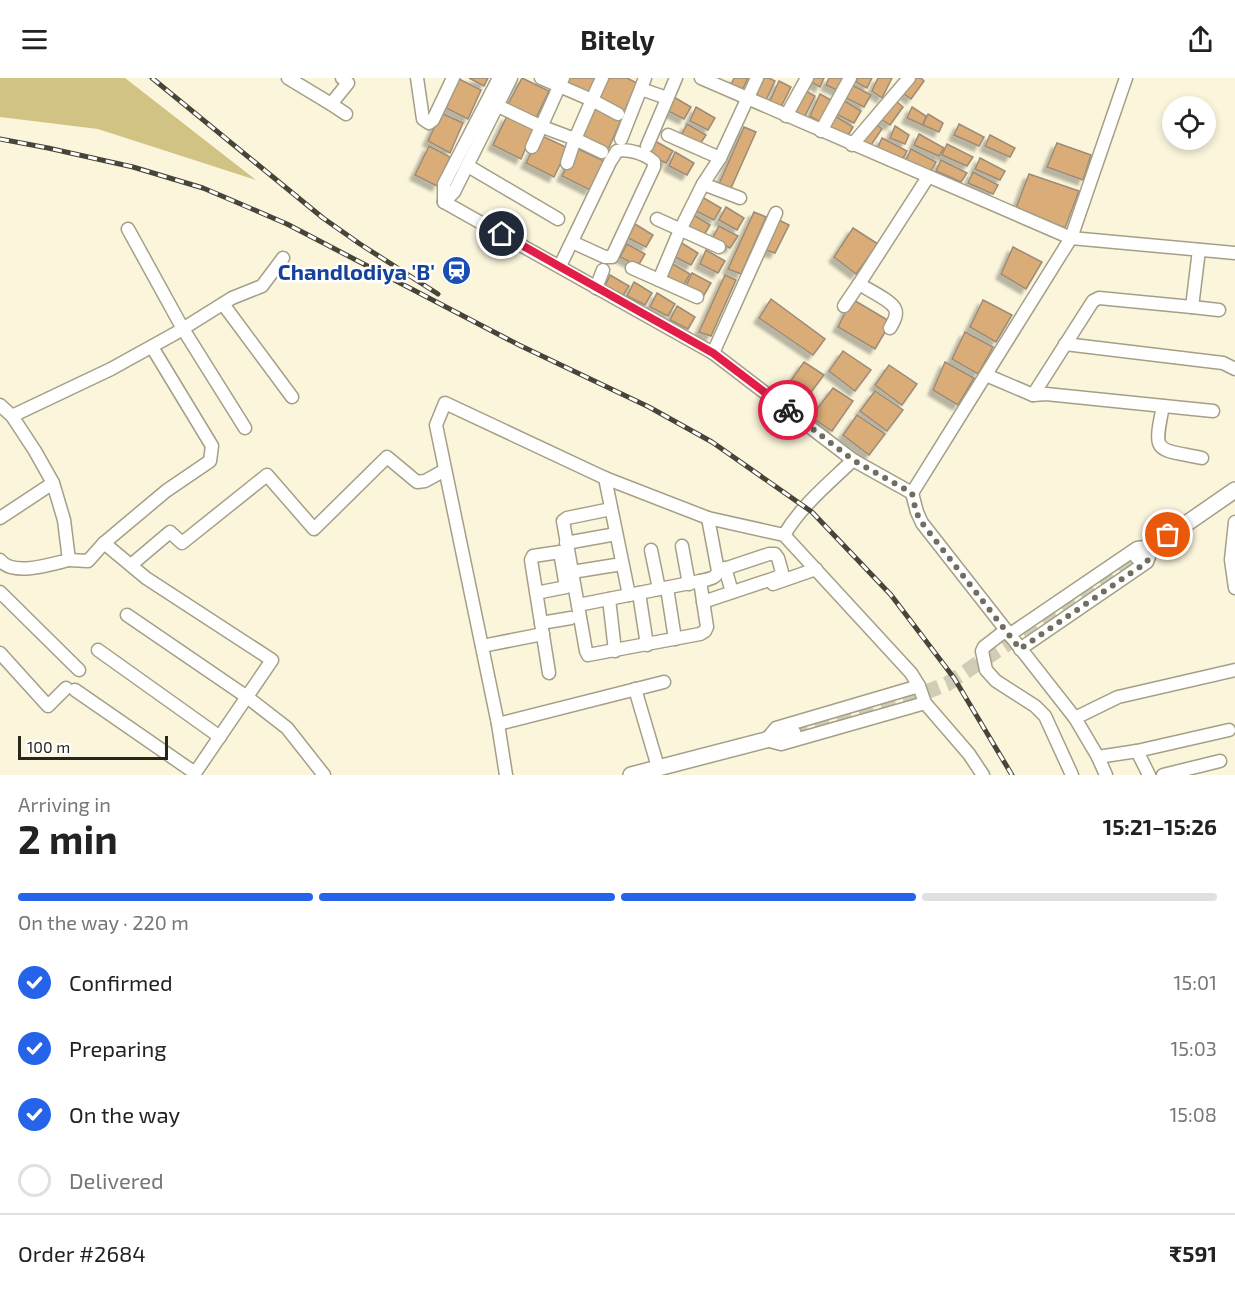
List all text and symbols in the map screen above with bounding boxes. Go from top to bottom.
icon: menu [18,23,51,56]
text: Bitely [580,23,655,55]
icon: share [1184,23,1217,56]
map controls [1162,96,1216,150]
button: locate [1162,96,1216,150]
pin [476,208,527,259]
icon: home [485,217,518,250]
station icon: Chandlodiya 'B' [440,255,472,287]
place label: Chandlodiya 'B' [278,258,435,285]
courier [758,380,818,440]
icon: bike [772,394,805,427]
pin [1142,509,1193,560]
icon: bag [1151,518,1184,551]
scale bar [18,733,168,760]
text: 100 m [27,737,70,756]
text: Arriving in [18,792,111,816]
text: 15:21–15:26 [1103,813,1217,839]
text: 2 min [18,815,118,862]
text: On the way · 220 m [18,910,189,934]
icon: check [18,966,51,999]
text: Confirmed [69,969,173,995]
text: 15:01 [1174,970,1217,994]
icon: check [18,1032,51,1065]
text: Preparing [69,1035,167,1061]
text: 15:03 [1170,1036,1217,1060]
icon: check [18,1098,51,1131]
text: On the way [69,1101,180,1127]
text: 15:08 [1169,1102,1217,1126]
text: Delivered [69,1167,164,1193]
text: Order #2684 [18,1240,146,1266]
text: ₹591 [1169,1240,1217,1266]

